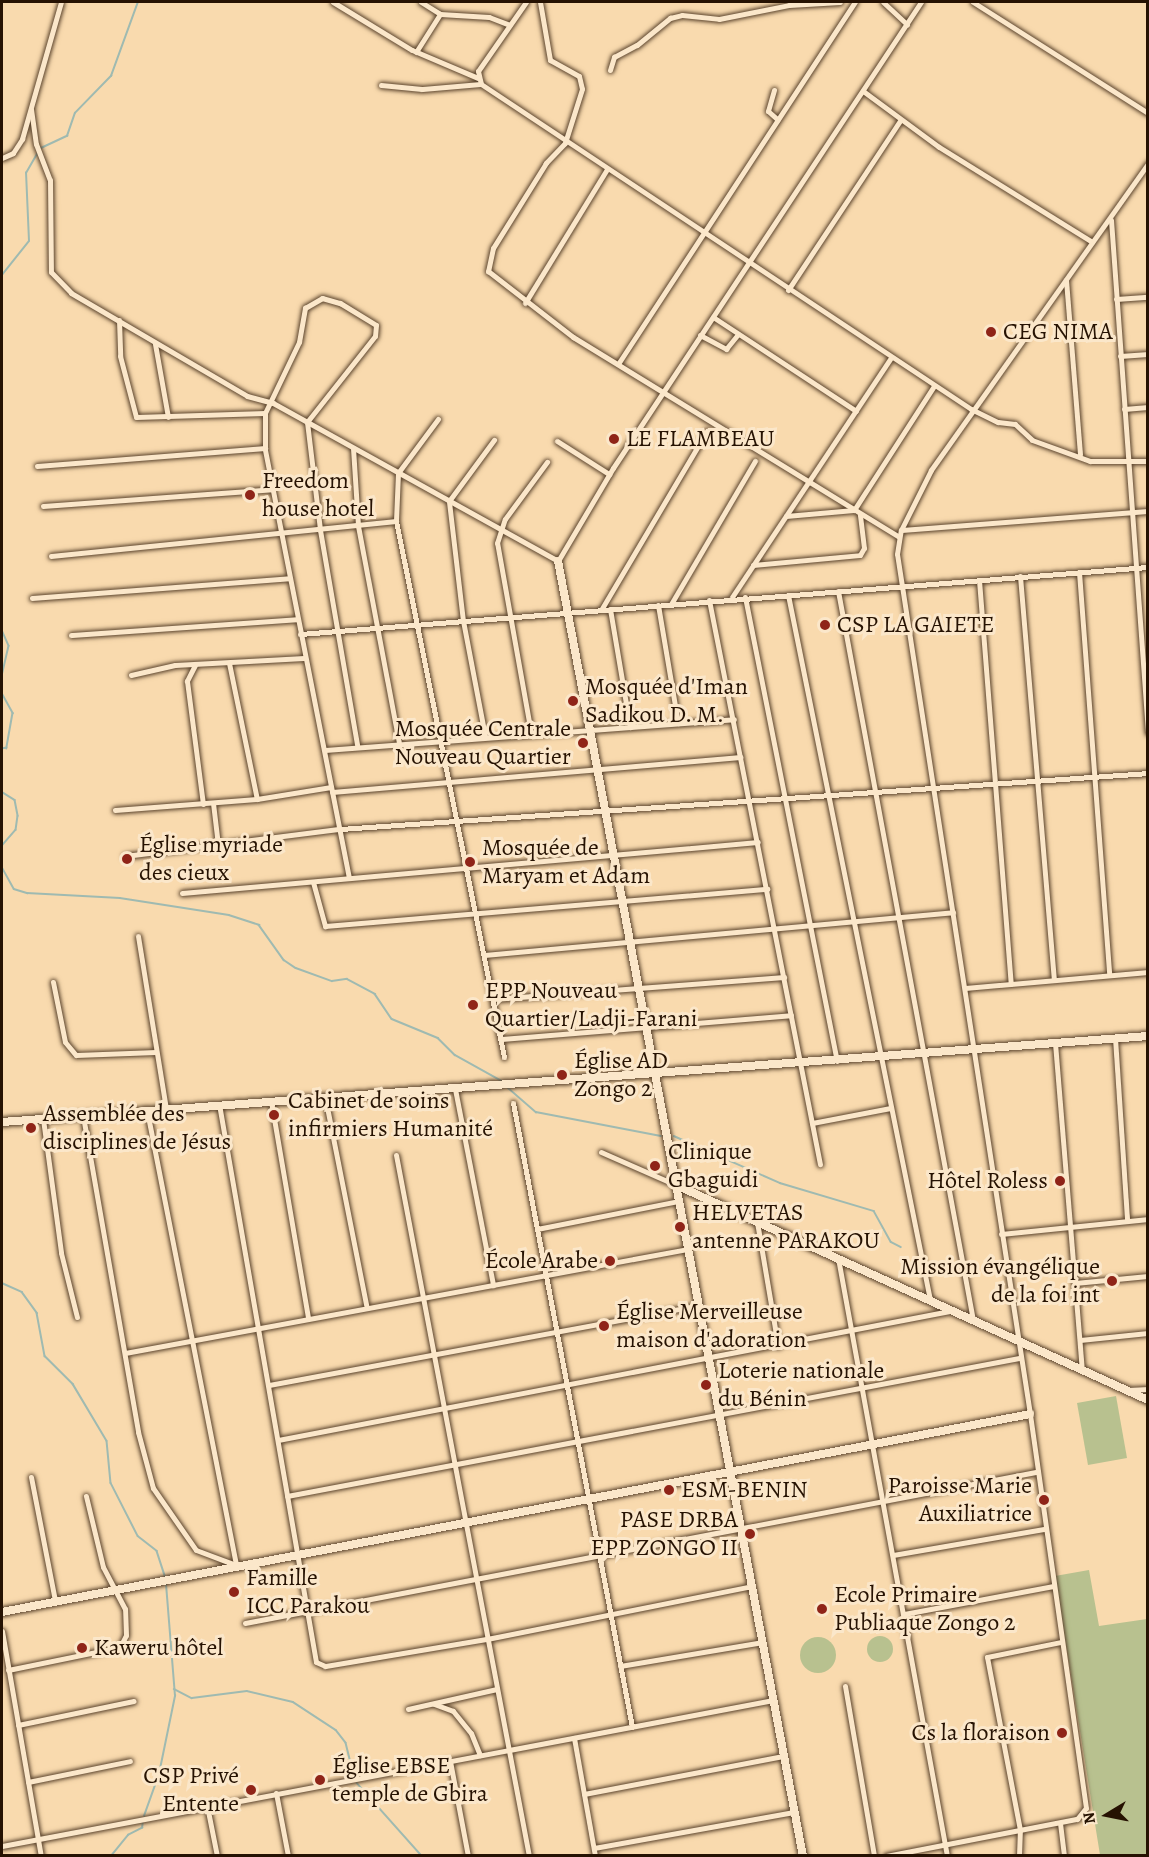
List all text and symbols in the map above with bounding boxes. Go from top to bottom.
place label: CEG NIMA [1003,318,1113,346]
marker: CEG NIMA [984,325,998,339]
place label: LE FLAMBEAU [626,425,775,453]
marker: LE FLAMBEAU [607,432,621,446]
place label: Freedom house hotel [262,467,374,523]
marker: Freedom house hotel [243,488,257,502]
place label: CSP LA GAIETE [837,611,994,639]
marker: CSP LA GAIETE [818,618,832,632]
place label: Mosquée d'Iman Sadikou D. M. [585,673,748,729]
marker: Mosquée d'Iman Sadikou D. M. [566,694,580,708]
place label: Mosquée Centrale Nouveau Quartier [395,715,571,771]
marker: Mosquée Centrale Nouveau Quartier [576,736,590,750]
place label: Église myriade des cieux [139,831,283,887]
place label: Mosquée de Maryam et Adam [482,834,650,890]
marker: Église myriade des cieux [120,852,134,866]
marker: Mosquée de Maryam et Adam [463,855,477,869]
place label: EPP Nouveau Quartier/Ladji-Farani [485,977,698,1033]
marker: EPP Nouveau Quartier/Ladji-Farani [466,998,480,1012]
place label: Église AD Zongo 2 [574,1047,668,1103]
marker: Église AD Zongo 2 [555,1068,569,1082]
place label: Cabinet de soins infirmiers Humanité [288,1087,493,1143]
place label: Assemblée des disciplines de Jésus [43,1100,231,1156]
marker: Cabinet de soins infirmiers Humanité [265,1106,283,1124]
marker: Assemblée des disciplines de Jésus [24,1121,38,1135]
place label: Clinique Gbaguidi [668,1138,759,1194]
marker: Clinique Gbaguidi [646,1157,664,1175]
place label: Hôtel Roless [927,1167,1048,1195]
marker: Hôtel Roless [1053,1174,1067,1188]
place label: HELVETAS antenne PARAKOU [692,1199,880,1255]
marker: HELVETAS antenne PARAKOU [673,1220,687,1234]
place label: École Arabe [485,1247,598,1275]
place label: Mission évangélique de la foi int [900,1253,1100,1309]
marker: École Arabe [603,1254,617,1268]
marker: Mission évangélique de la foi int [1105,1274,1119,1288]
place label: Église Merveilleuse maison d'adoration [616,1298,806,1354]
marker: Église Merveilleuse maison d'adoration [597,1319,611,1333]
place label: Loterie nationale du Bénin [718,1357,884,1413]
marker: Loterie nationale du Bénin [699,1378,713,1392]
place label: Paroisse Marie Auxiliatrice [888,1472,1032,1528]
place label: ESM-BENIN [681,1476,808,1504]
marker: ESM-BENIN [662,1483,676,1497]
marker: Paroisse Marie Auxiliatrice [1037,1493,1051,1507]
place label: PASE DRBA EPP ZONGO II [590,1506,738,1562]
marker: PASE DRBA EPP ZONGO II [743,1527,757,1541]
place label: Famille ICC Parakou [246,1564,370,1620]
place label: Ecole Primaire Publiaque Zongo 2 [834,1581,1015,1637]
marker: Famille ICC Parakou [227,1585,241,1599]
marker: Ecole Primaire Publiaque Zongo 2 [815,1602,829,1616]
place label: Kaweru hôtel [94,1634,223,1662]
marker: Kaweru hôtel [75,1641,89,1655]
place label: Cs la floraison [911,1719,1050,1747]
marker: Cs la floraison [1055,1726,1069,1740]
place label: Église EBSE temple de Gbira [332,1752,488,1808]
place label: CSP Privé Entente [143,1762,239,1818]
marker: Église EBSE temple de Gbira [313,1773,327,1787]
marker: CSP Privé Entente [244,1783,258,1797]
north arrow [1077,1785,1137,1845]
text: N [1077,1810,1101,1826]

